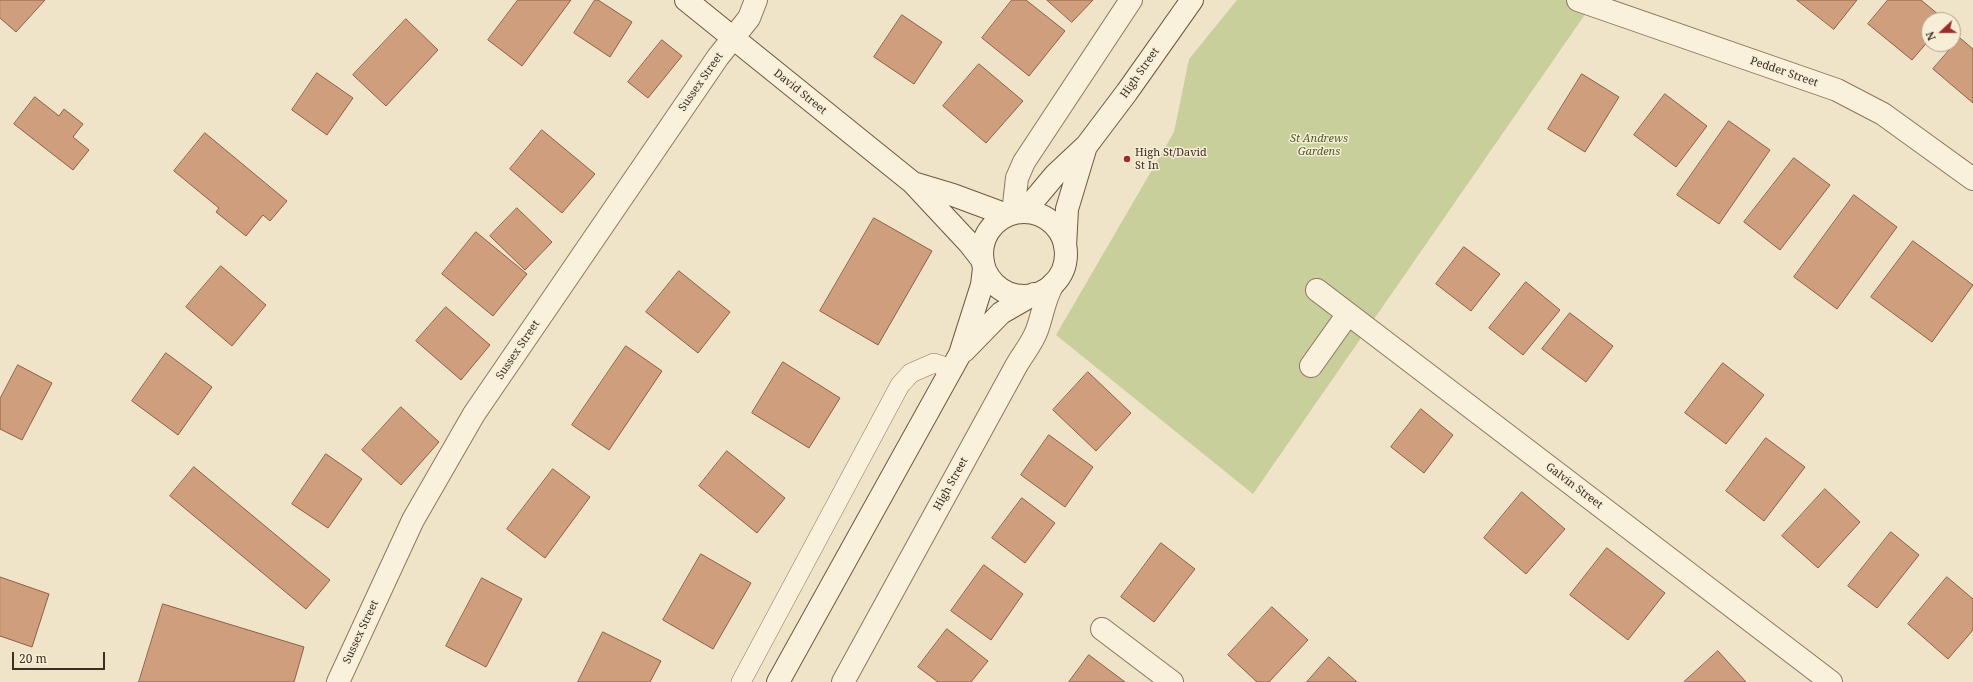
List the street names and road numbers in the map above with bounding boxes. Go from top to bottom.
street label: High Street [1118,45,1162,101]
street label: Sussex Street [676,50,726,114]
street label: Pedder Street [1748,54,1820,90]
street label: David Street [771,67,829,117]
street label: Sussex Street [493,318,543,382]
street label: High Street [931,455,971,513]
street label: Galvin Street [1543,460,1605,512]
street label: Sussex Street [341,598,381,666]

